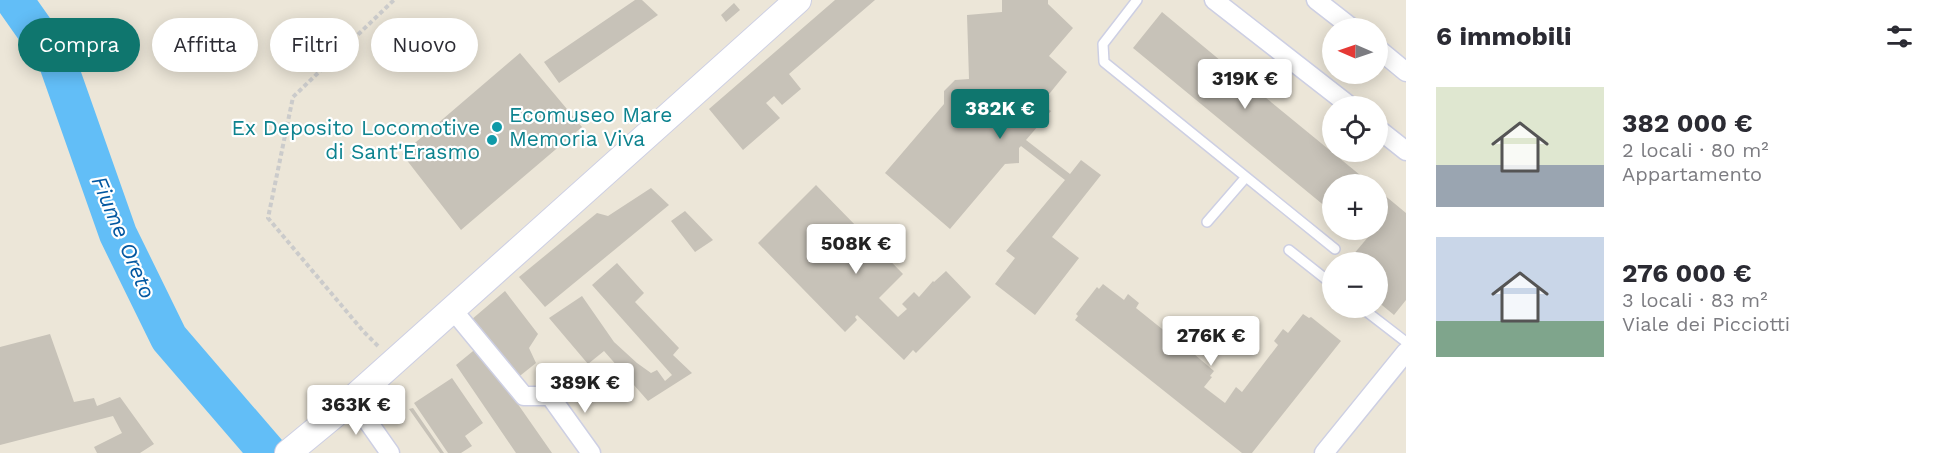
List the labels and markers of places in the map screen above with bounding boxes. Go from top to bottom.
pin: 319K € [1196,59,1294,110]
pin: 382K € [951,89,1049,140]
place label: Ecomuseo Mare Memoria Viva [509,102,672,151]
place label: Ex Deposito Locomotive di Sant'Erasmo [231,115,480,164]
marker: Ecomuseo Mare Memoria Viva [490,120,504,134]
marker: Ex Deposito Locomotive di Sant'Erasmo [485,133,499,147]
pin: 508K € [807,224,905,275]
pin: 276K € [1162,316,1260,367]
pin: 389K € [536,363,634,414]
pin: 363K € [307,385,405,436]

